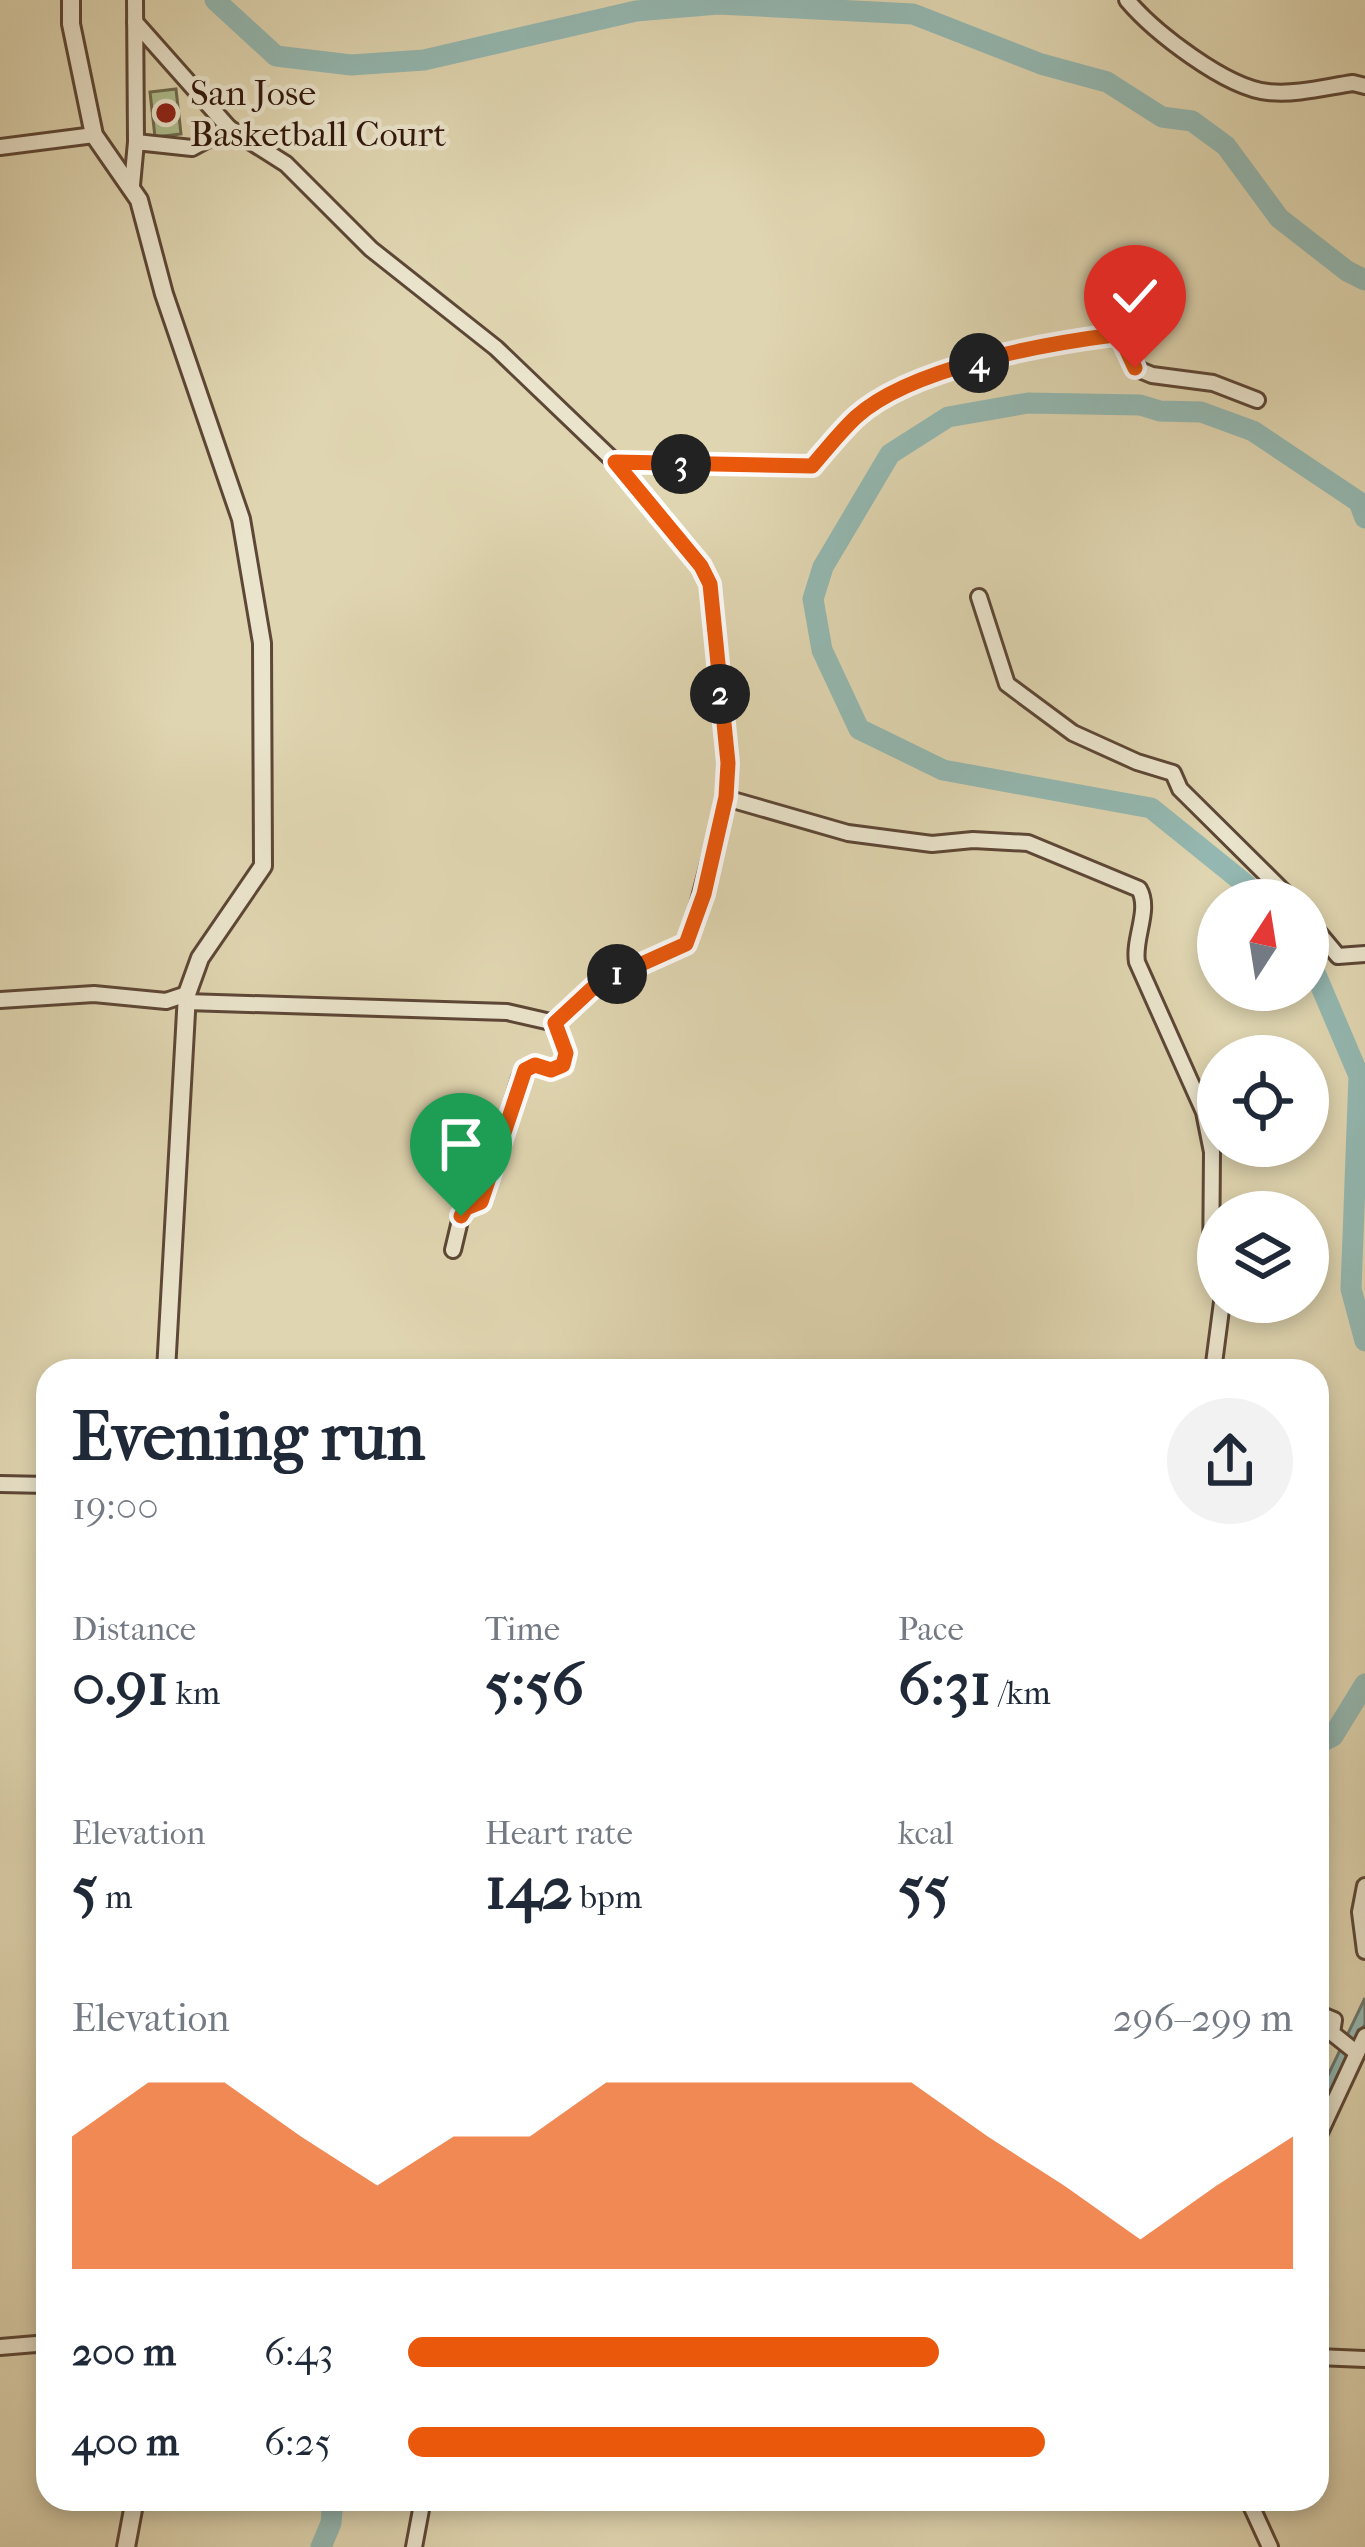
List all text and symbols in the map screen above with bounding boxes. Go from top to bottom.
place label: San Jose Basketball Court [190,72,446,155]
marker: San Jose Basketball Court [153,100,179,126]
pin [1084,245,1186,368]
icon: check [1102,263,1168,329]
pin: 4 [949,333,1009,393]
text: 4 [969,343,989,382]
pin: 3 [651,434,711,494]
text: 3 [674,444,688,483]
pin: 2 [690,664,750,724]
text: 2 [712,674,728,713]
north arrow [1197,879,1329,1011]
map controls [1197,879,1329,1323]
pin: 1 [587,944,647,1004]
text: 1 [611,954,623,993]
button: locate [1197,1035,1329,1167]
pin [410,1093,512,1216]
icon: arrive [428,1111,494,1177]
button: layers [1197,1191,1329,1323]
button: share [1167,1398,1293,1524]
text: Evening run [72,1399,425,1476]
text: 19:00 [72,1483,159,1529]
text: Distance [72,1610,196,1649]
text: Time [485,1610,560,1649]
text: Pace [898,1610,964,1649]
text: 0.91 [72,1649,169,1720]
text: 5:56 [485,1649,584,1720]
text: 6:31 [898,1649,991,1720]
text: km [169,1674,220,1713]
text: /km [991,1674,1051,1713]
text: Elevation [72,1814,205,1853]
text: Heart rate [485,1814,633,1853]
text: kcal [898,1814,954,1853]
text: 5 [72,1853,98,1924]
text: 142 [485,1853,573,1924]
text: 55 [898,1853,950,1924]
text: m [98,1878,132,1917]
text: bpm [573,1878,642,1917]
text: Elevation [72,1995,230,2041]
text: 296–299 m [1113,1995,1293,2041]
text: 200 m [72,2329,176,2375]
text: 6:43 [264,2329,334,2375]
text: 400 m [72,2419,179,2465]
text: 6:25 [264,2419,331,2465]

